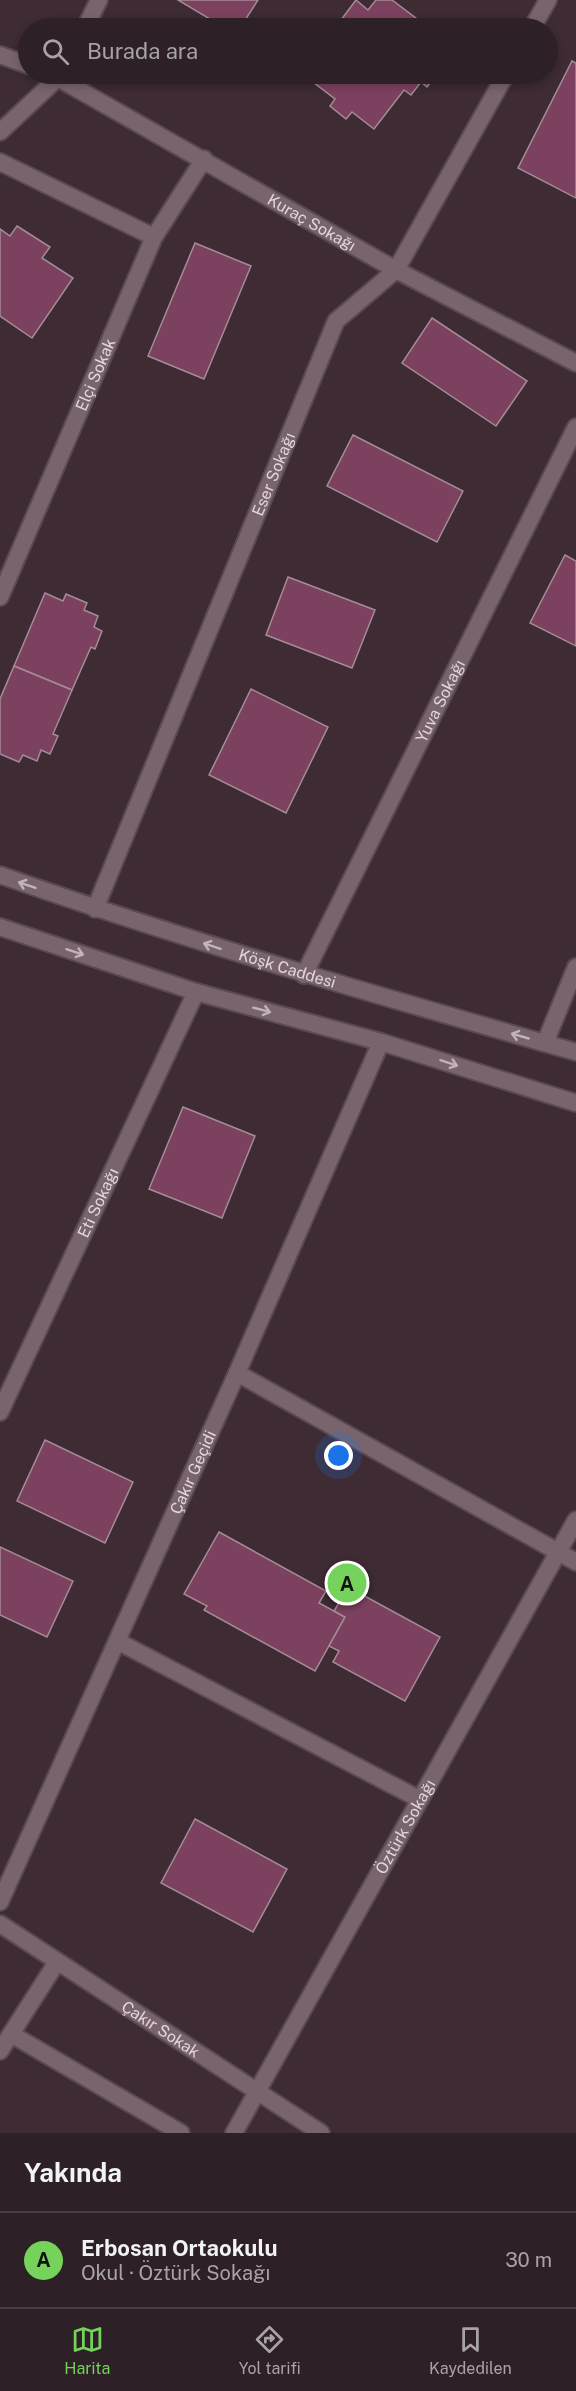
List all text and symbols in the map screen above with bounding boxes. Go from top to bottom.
search box [18,18,558,84]
icon: search [39,35,72,68]
text: Burada ara [87,38,198,64]
street label: Kuraç Sokağı [264,190,359,255]
street label: Elçi Sokak [71,335,119,414]
street label: Eser Sokağı [248,430,299,519]
street label: Yuva Sokağı [411,656,469,746]
one-way arrow [18,878,37,889]
one-way arrow [203,940,222,951]
street label: Köşk Caddesi [237,944,338,992]
one-way arrow [65,947,84,958]
one-way arrow [252,1004,271,1016]
one-way arrow [511,1030,530,1041]
one-way arrow [439,1059,458,1070]
street label: Eti Sokağı [73,1165,122,1241]
street label: Çakır Geçidi [166,1427,220,1517]
your location [324,1441,353,1470]
pin: A [328,1560,366,1606]
street label: Öztürk Sokağı [370,1776,439,1877]
street label: Çakır Sokak [118,1996,204,2061]
text: Yakında [24,2157,122,2188]
text: Erbosan Ortaokulu [81,2235,278,2261]
text: A [36,2248,51,2272]
text: 30 m [505,2248,552,2272]
text: Okul · Öztürk Sokağı [81,2261,270,2285]
tab: Harita [64,2323,110,2378]
tab: Yol tarifi [239,2323,301,2378]
tab: Kaydedilen [429,2323,512,2378]

